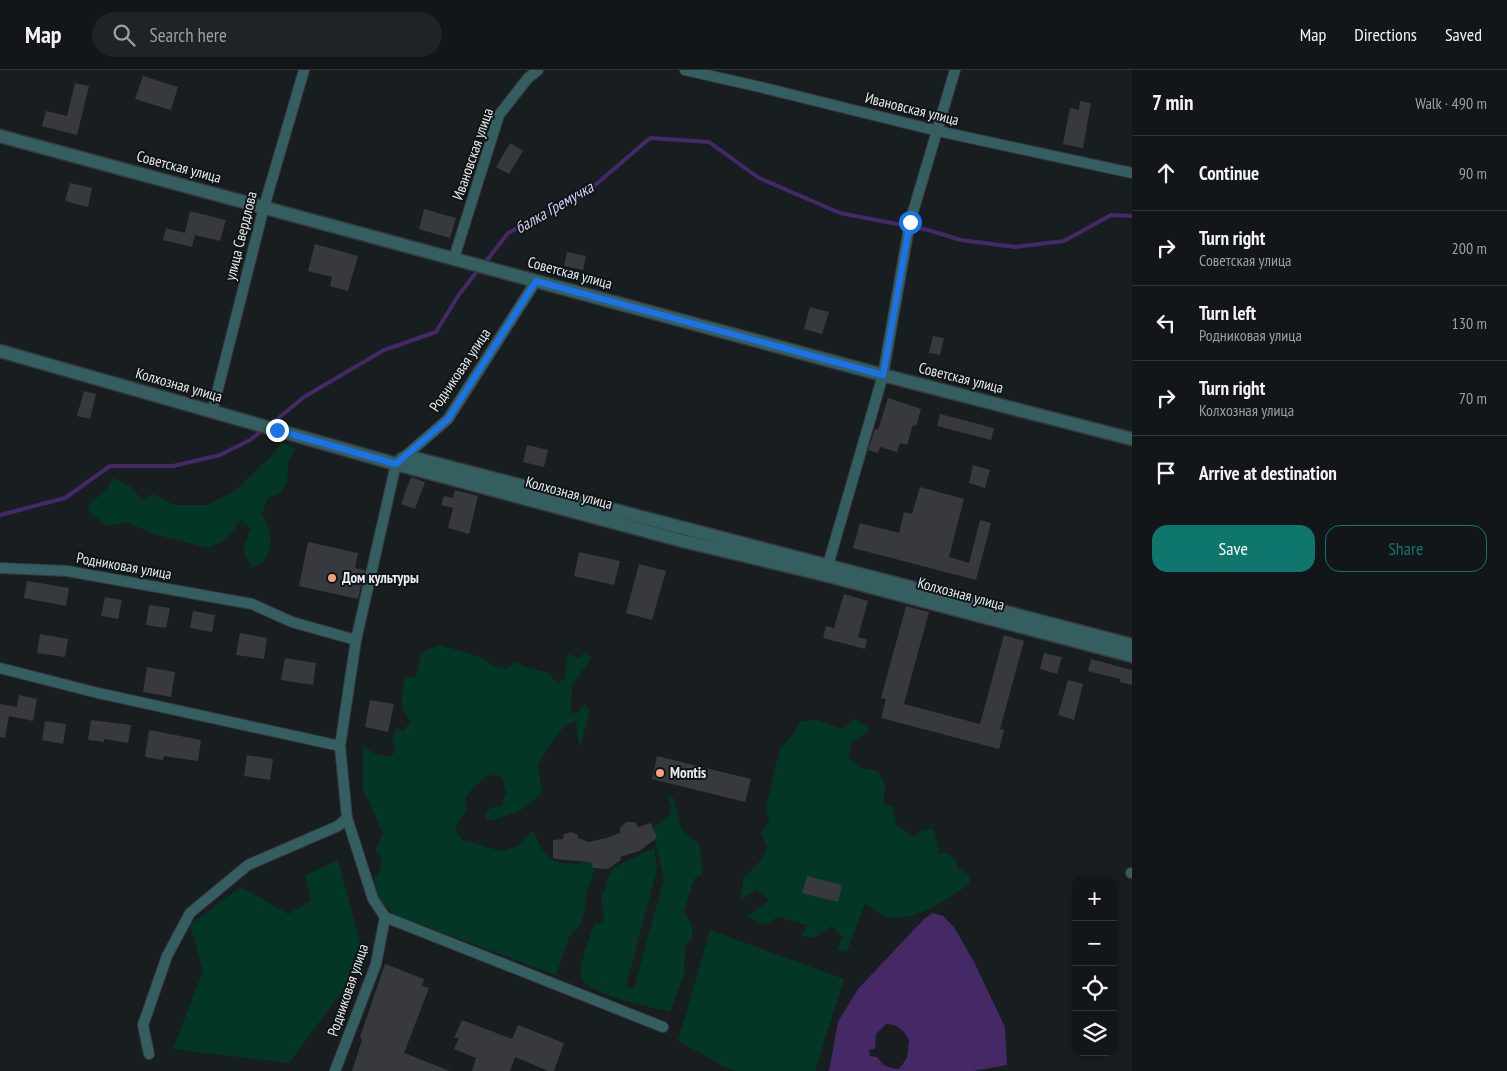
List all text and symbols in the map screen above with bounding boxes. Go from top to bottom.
search box [92,12,442,57]
text: Map [25,19,62,50]
icon: search [110,21,138,49]
text: Search here [150,23,227,47]
text: Map [1300,23,1326,46]
text: Directions [1354,23,1417,46]
text: Saved [1445,23,1482,46]
street label: Ивановская улица [863,88,961,129]
text: 7 min [1152,89,1194,116]
text: Walk · 490 m [1415,93,1487,113]
street label: Ивановская улица [448,105,497,202]
street label: Советская улица [135,146,223,187]
icon: ahead [1152,159,1180,187]
text: Continue [1199,161,1259,185]
text: 90 m [1459,163,1487,183]
water label: балка Гремучка [511,176,598,237]
street label: улица Свердлова [220,189,261,282]
route start [899,211,922,234]
text: Turn right [1199,226,1265,250]
icon: right [1152,234,1180,262]
text: 200 m [1452,238,1487,258]
text: Советская улица [1199,250,1291,270]
street label: Советская улица [526,252,614,293]
text: Turn left [1199,301,1256,325]
icon: left [1152,309,1180,337]
text: 130 m [1452,313,1487,333]
street label: Родниковая улица [425,324,494,415]
text: Родниковая улица [1199,325,1302,345]
street label: Советская улица [917,358,1005,397]
street label: Колхозная улица [134,363,225,406]
text: Turn right [1199,376,1265,400]
icon: right [1152,384,1180,412]
text: 70 m [1459,388,1487,408]
text: Колхозная улица [1199,400,1294,420]
route end [266,419,289,442]
icon: arrive [1152,459,1180,487]
text: Arrive at destination [1199,461,1337,485]
street label: Колхозная улица [524,472,615,513]
button: Save [1152,525,1315,572]
button: Share [1325,525,1487,572]
street label: Родниковая улица [75,548,173,583]
place label: Дом культуры [342,568,419,587]
marker: Дом культуры [326,572,338,584]
street label: Колхозная улица [916,573,1007,614]
place label: Montis [670,763,706,782]
marker: Montis [654,767,666,779]
map controls [1072,876,1117,1056]
button: + [1072,876,1117,921]
button: − [1072,921,1117,966]
street label: Родниковая улица [323,941,372,1038]
button: locate [1072,966,1117,1011]
button: layers [1072,1011,1117,1056]

